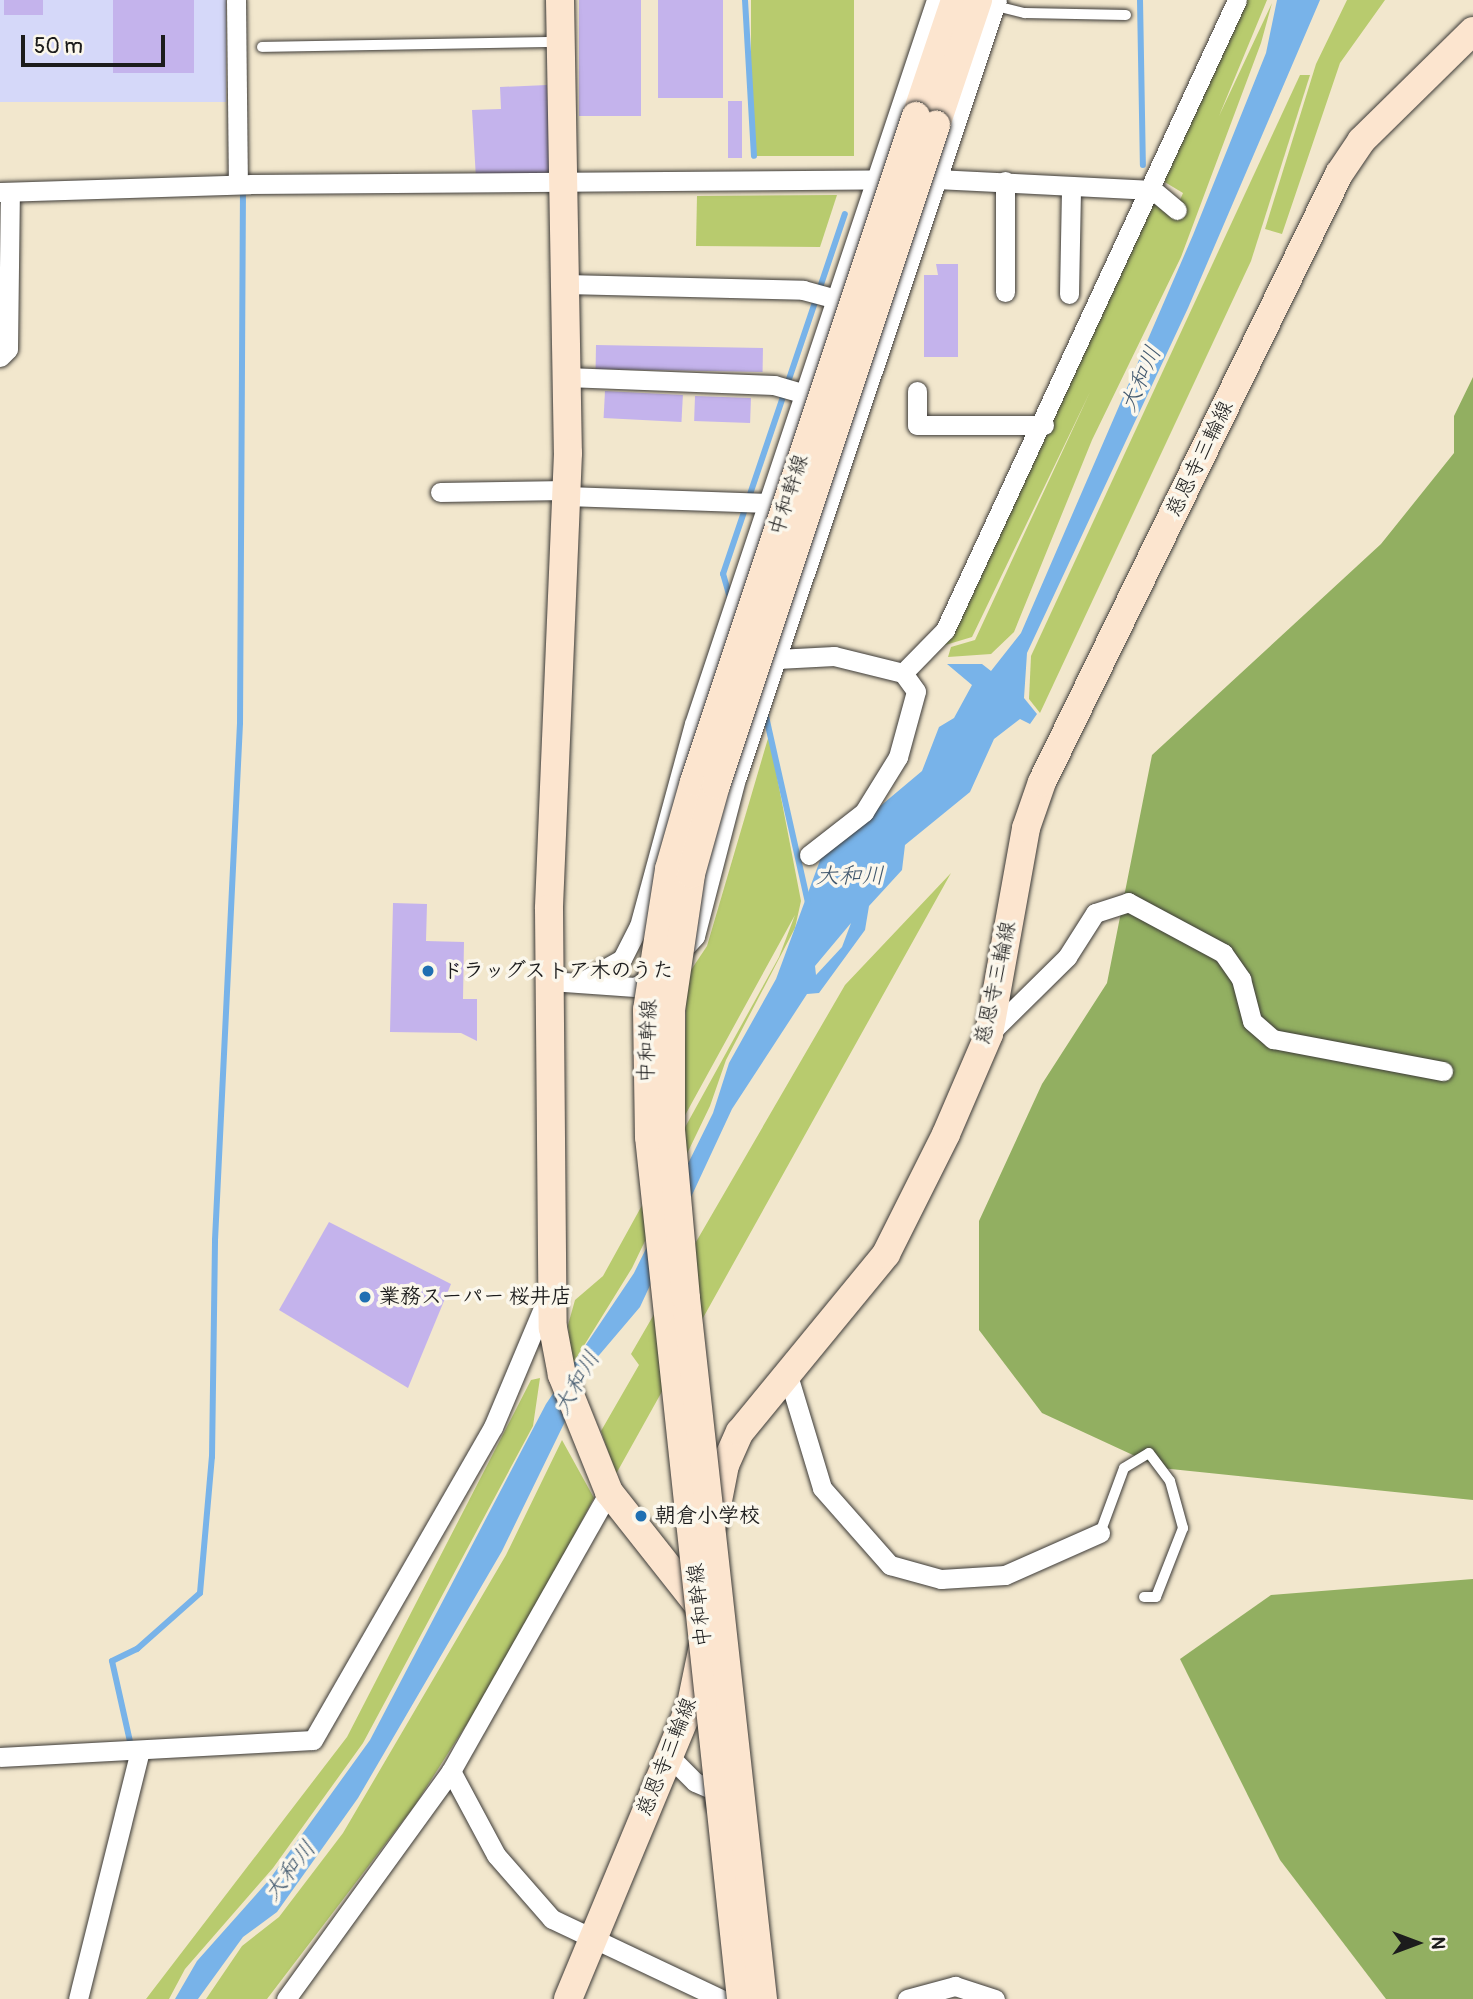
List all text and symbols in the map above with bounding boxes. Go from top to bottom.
scale bar [24,21,168,65]
text: 50 m [34,33,83,60]
water label: 大和川 [1114,342,1168,416]
street label: 慈恩寺三輪線 [1161,397,1239,521]
street label: 中和幹線 [764,451,814,539]
water label: 大和川 [816,862,884,890]
street label: 慈恩寺三輪線 [971,919,1021,1047]
place label: ドラッグストア木のうた [442,958,673,984]
marker: ドラッグストア木のうた [420,963,436,979]
street label: 中和幹線 [634,999,662,1083]
place label: 業務スーパー 桜井店 [379,1284,572,1310]
marker: 業務スーパー 桜井店 [357,1289,373,1305]
water label: 大和川 [548,1346,606,1420]
place label: 朝倉小学校 [655,1503,760,1529]
marker: 朝倉小学校 [633,1508,649,1524]
street label: 中和幹線 [683,1562,717,1648]
street label: 慈恩寺三輪線 [632,1694,702,1820]
water label: 大和川 [258,1835,322,1907]
north arrow [1382,1908,1452,1978]
text: N [1426,1937,1450,1949]

